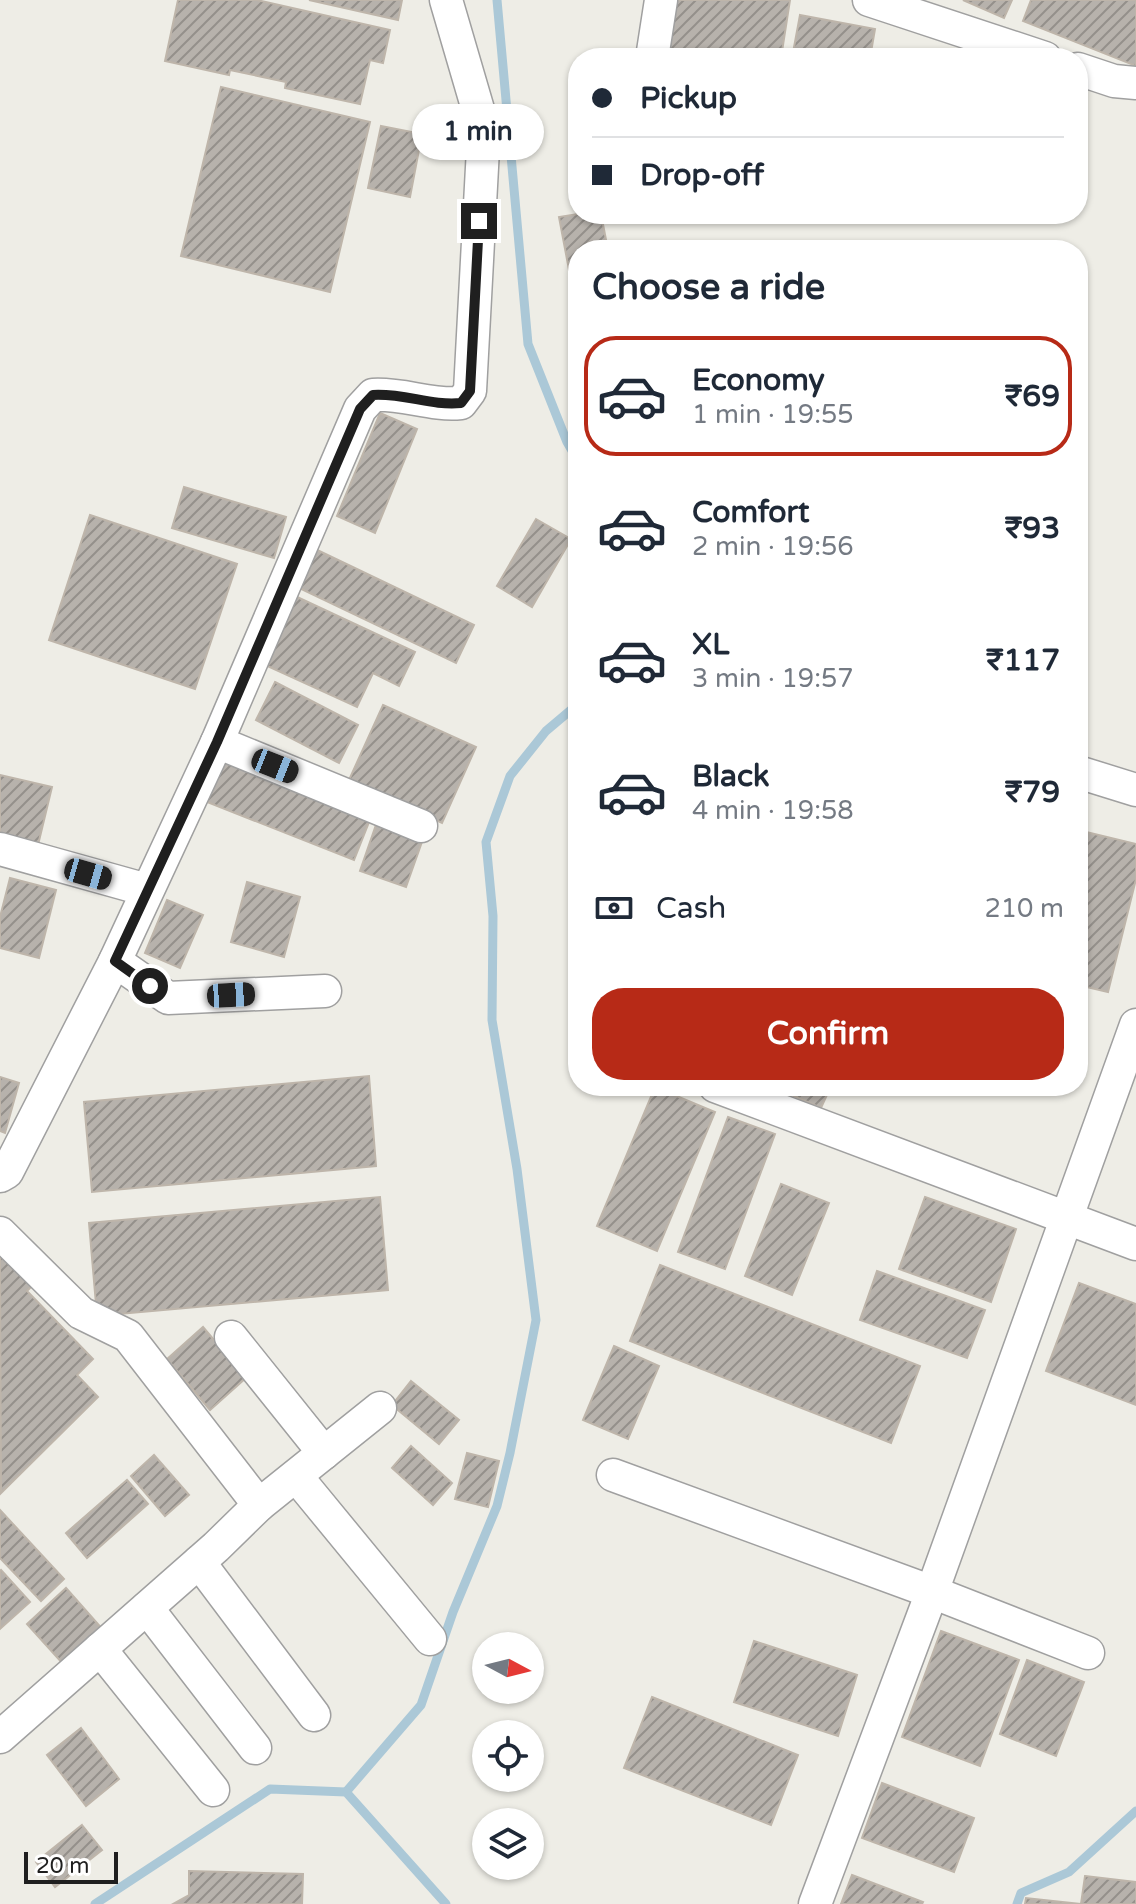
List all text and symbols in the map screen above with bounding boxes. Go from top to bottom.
text: Pickup [640,80,737,117]
callout: 1 min [413,105,545,161]
text: 1 min [443,116,513,147]
text: Drop-off [640,157,764,194]
route end [461,203,497,239]
text: Choose a ride [592,266,825,309]
icon: car [596,360,668,432]
text: Economy [692,362,825,399]
text: ₹69 [1005,378,1060,415]
text: 1 min · 19:55 [692,399,854,430]
icon: car [596,492,668,564]
text: Comfort [692,494,810,531]
text: ₹93 [1005,510,1060,547]
text: 2 min · 19:56 [692,531,854,562]
icon: car [596,624,668,696]
text: XL [692,626,729,663]
text: ₹117 [986,642,1060,679]
text: 3 min · 19:57 [692,663,854,694]
car [248,746,302,786]
icon: car [596,756,668,828]
text: Black [692,758,769,795]
text: ₹79 [1005,774,1060,811]
text: 4 min · 19:58 [692,795,854,826]
car [62,856,114,892]
icon: cash [592,886,636,930]
text: Cash [656,890,726,927]
text: 210 m [984,893,1064,924]
route start [132,968,168,1004]
car [206,982,256,1008]
button: Confirm [592,988,1064,1080]
north arrow [472,1632,544,1704]
map controls [472,1632,544,1880]
button: locate [472,1720,544,1792]
button: layers [472,1808,544,1880]
scale bar [24,1848,118,1884]
text: 20 m [36,1853,90,1879]

